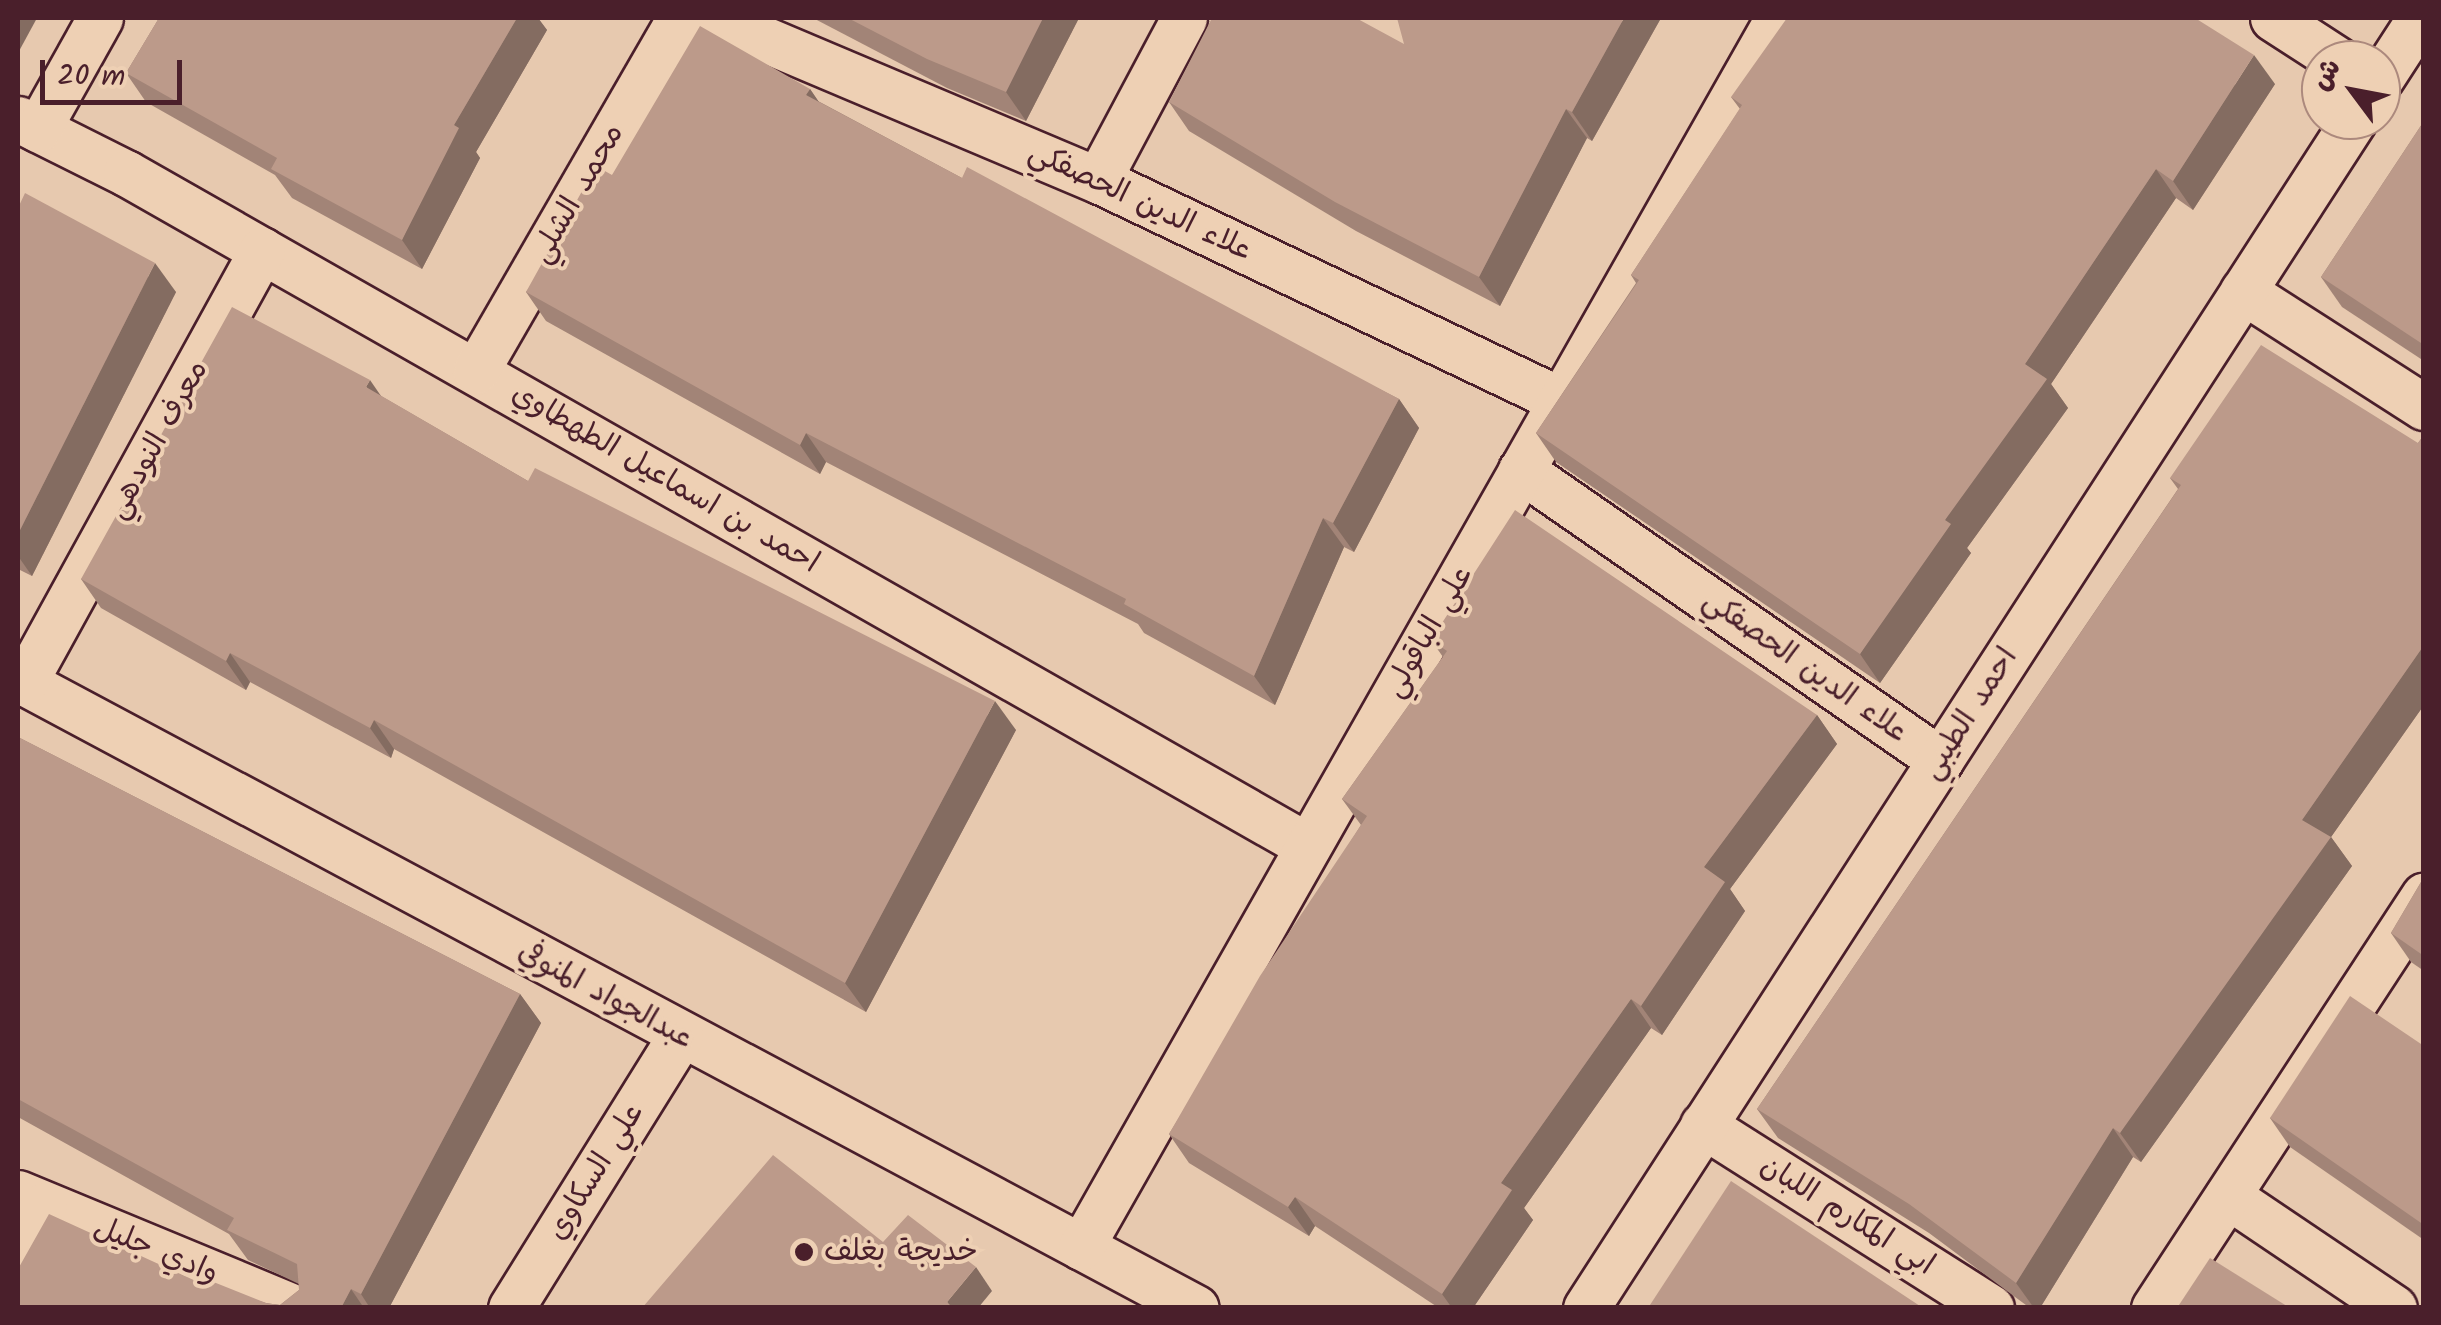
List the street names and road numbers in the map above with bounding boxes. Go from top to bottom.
street label: محمد الشلي [524,118,632,270]
street label: علاء الدين الحصفكي [1023,135,1257,269]
street label: معرف النودهي [100,354,216,526]
street label: احمد بن اسماعيل الطهطاوي [505,376,825,582]
street label: علي الباقولي [1377,560,1481,704]
street label: علاء الدين الحصفكي [1696,583,1914,751]
street label: احمد الطيبي [1914,641,2026,787]
street label: عبدالجواد المنوفي [511,935,699,1057]
street label: علي السكاوي [540,1097,652,1247]
street label: ابي المكارم اللبان [1753,1148,1941,1284]
street label: وادي جليل [88,1210,224,1292]

